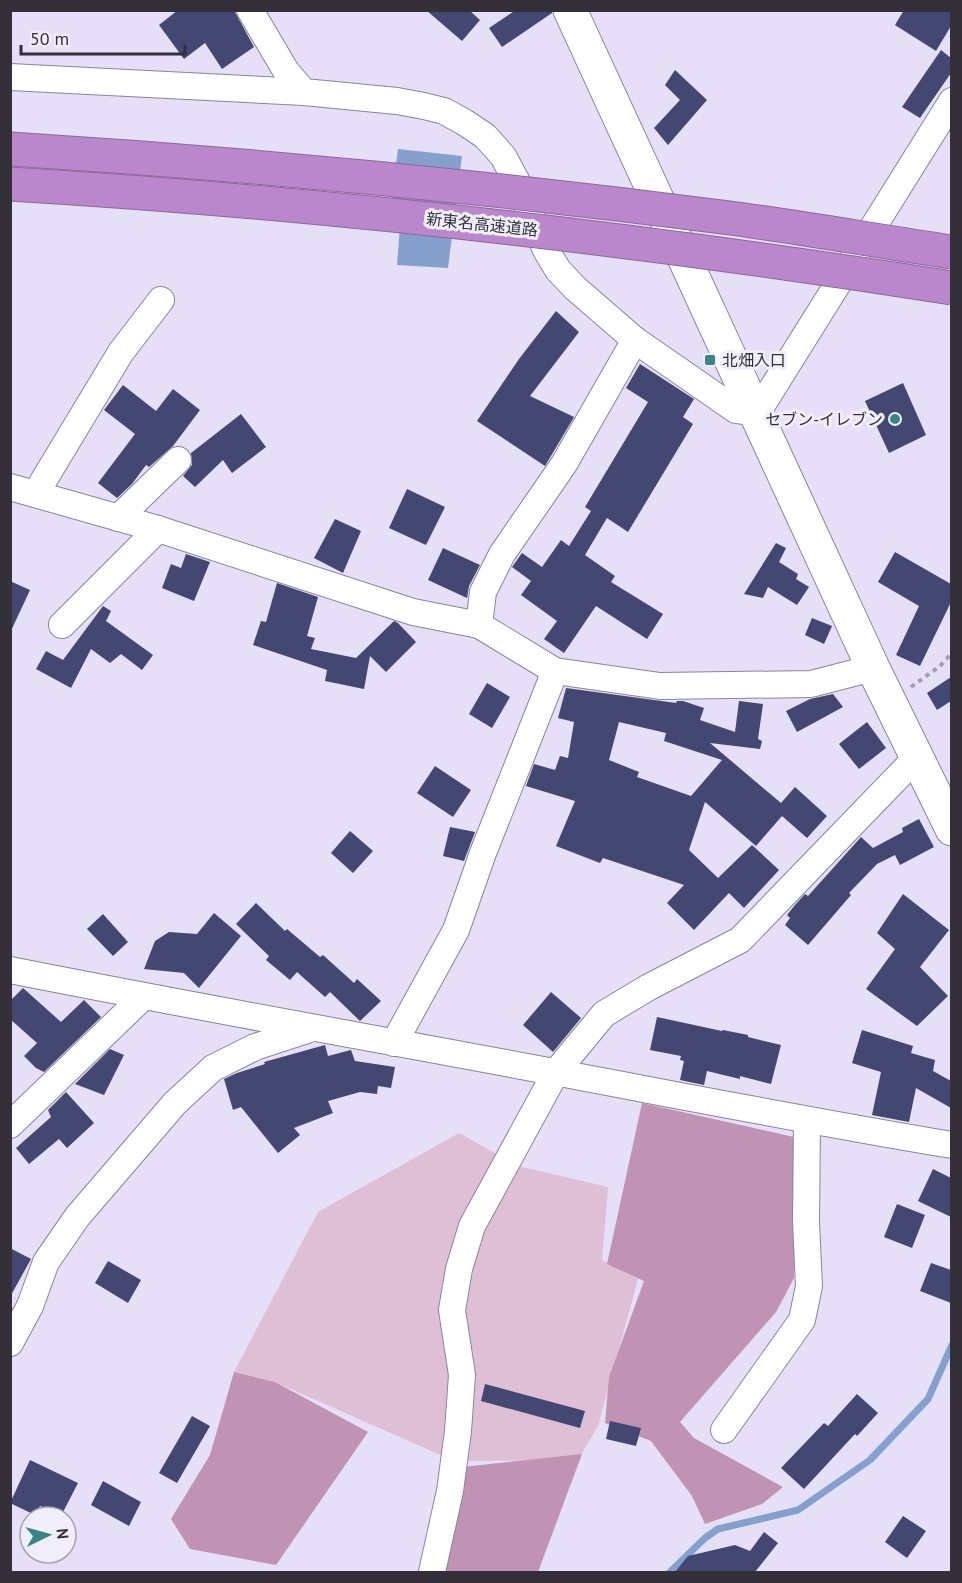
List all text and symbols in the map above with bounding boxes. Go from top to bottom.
scale bar [21,18,184,56]
text: 50 m [30,27,69,50]
street label: 新東名高速道路 [425,208,539,240]
place label: 北畑入口 [722,350,786,370]
marker: 北畑入口 [703,353,717,367]
place label: セブン-イレブン [765,409,883,429]
marker: セブン-イレブン [888,412,902,426]
north arrow [18,1505,78,1565]
text: N [53,1528,73,1540]

